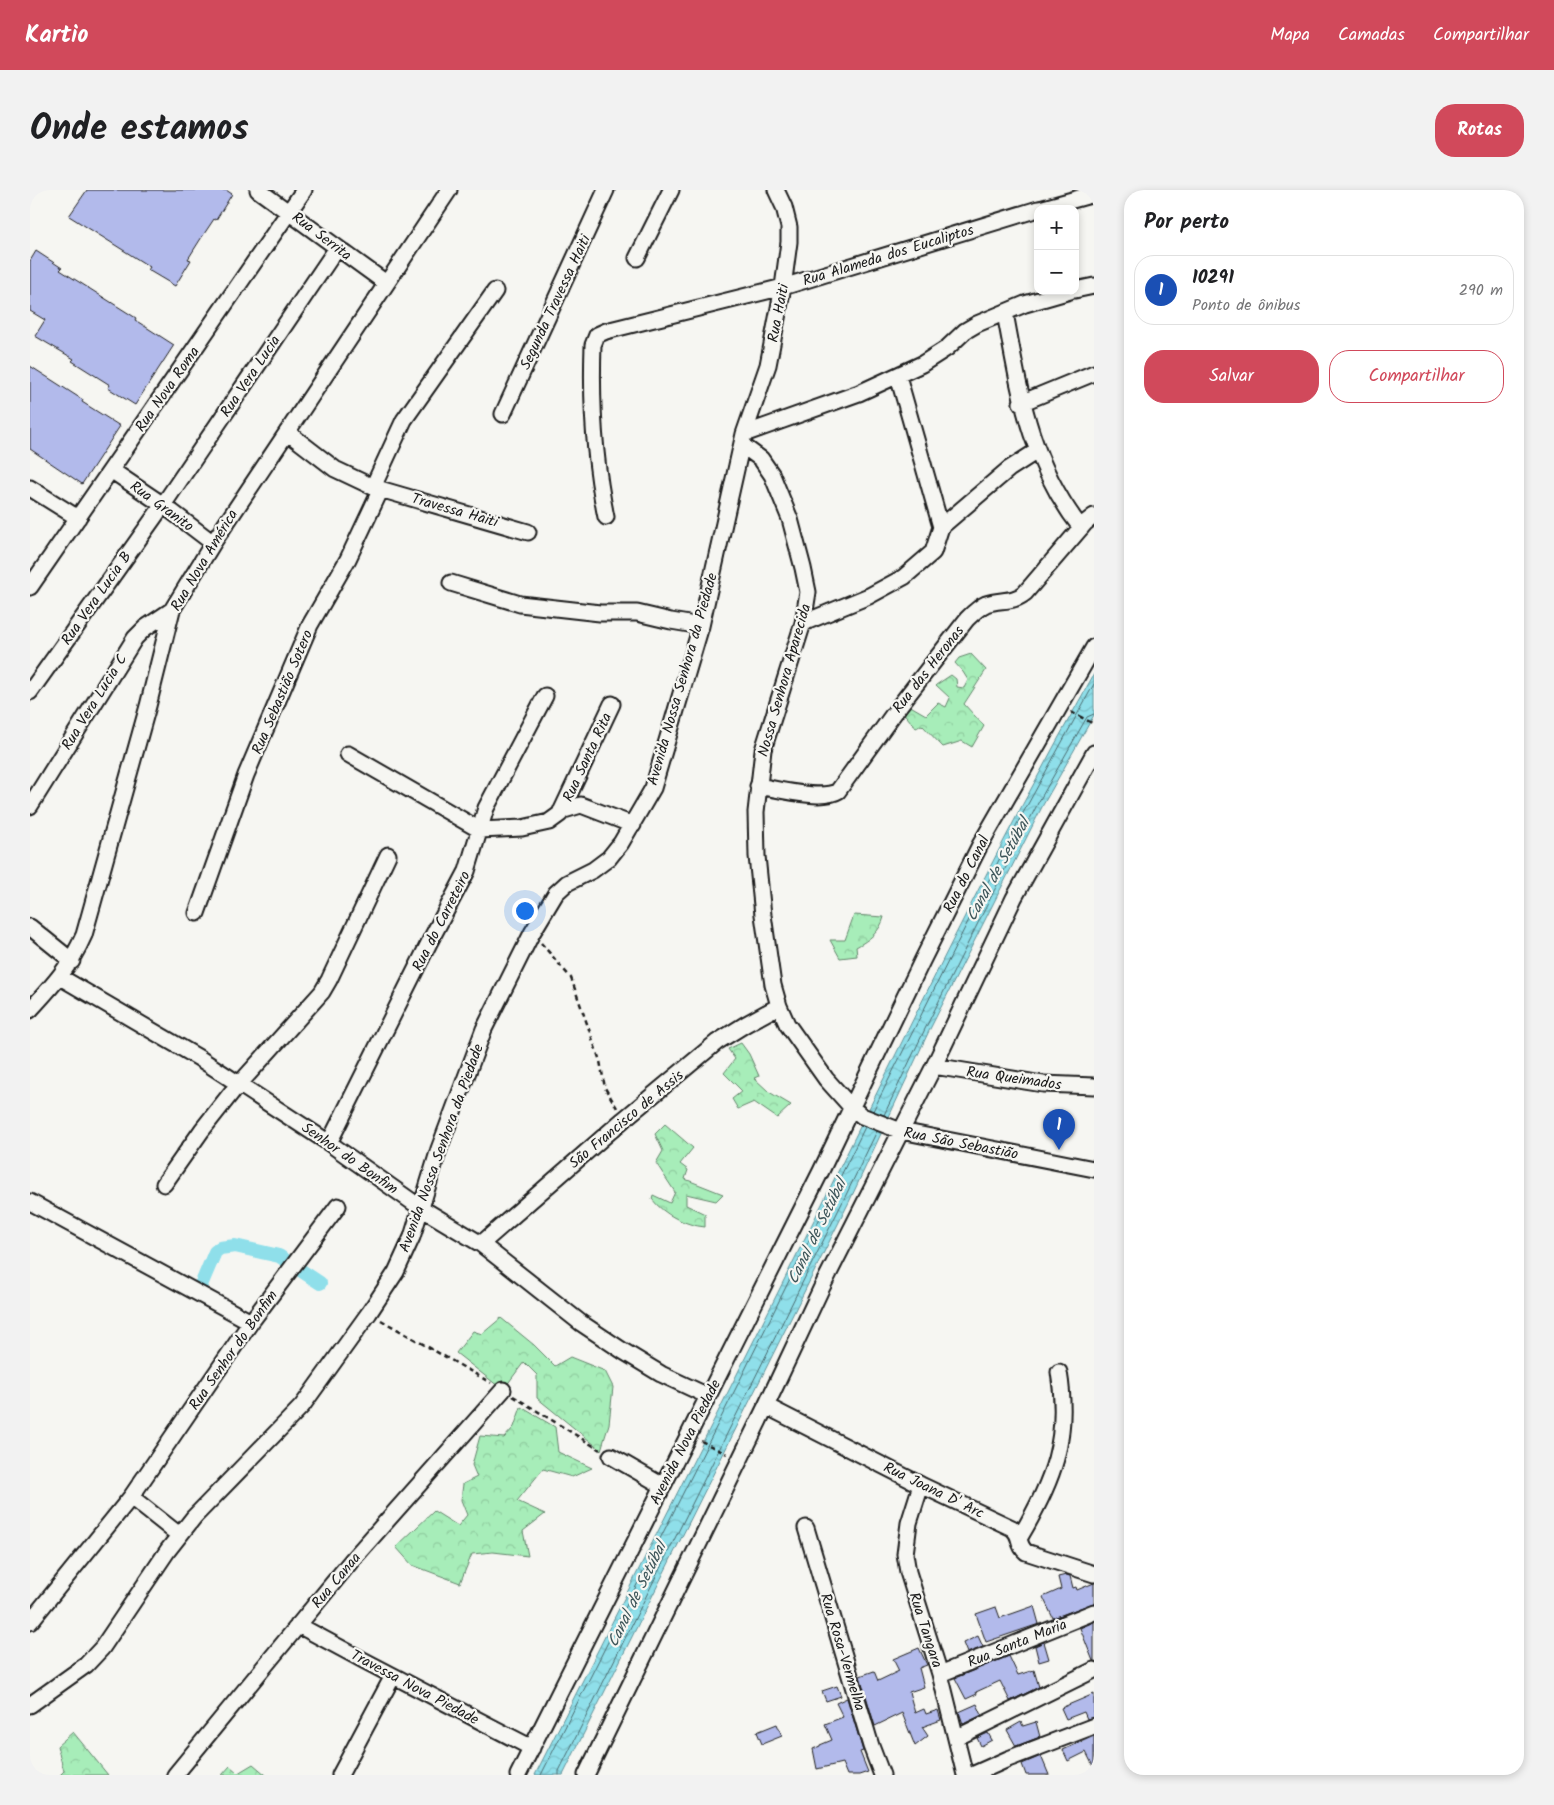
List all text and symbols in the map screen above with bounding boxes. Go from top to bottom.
text: Kartio [25,16,88,55]
text: Mapa [1270,21,1310,50]
text: Camadas [1338,21,1405,50]
text: Compartilhar [1433,21,1529,50]
text: Onde estamos [30,102,249,158]
button: Rotas [1435,104,1524,157]
map controls [1034,205,1079,295]
button: + [1034,205,1079,250]
street label: Rua Serrita [286,206,357,267]
text: Por perto [1144,206,1229,239]
street label: Rua Alameda dos Eucaliptos [800,218,977,293]
street label: Segunda Travessa Haiti [514,230,598,374]
button: − [1034,250,1079,295]
text: 10291 [1192,263,1234,293]
text: 1 [1159,278,1163,303]
text: 290 m [1459,278,1503,303]
street label: Rua Haiti [762,281,797,344]
text: Ponto de ônibus [1192,293,1300,318]
street label: Rua Vera Lucia [214,331,287,422]
street label: Rua Nova Roma [129,342,206,437]
button: Salvar [1144,350,1319,403]
button: Compartilhar [1329,350,1504,403]
street label: Rua Granito [124,475,199,538]
street label: Travessa Haiti [409,487,502,535]
street label: Rua Nova América [165,505,245,616]
street label: Rua Vera Lucia B [55,547,138,651]
street label: Avenida Nossa Senhora da Piedade [641,570,725,789]
street label: Nossa Senhora Aparecida [752,601,818,760]
street label: Rua das Heronas [887,620,971,719]
street label: Rua Sebastião Sotero [246,626,320,758]
street label: Rua Vera Lucia C [56,650,134,755]
street label: Rua Santa Rita [557,709,619,806]
water label: Canal de Setúbal [960,811,1038,926]
street label: Rua do Canal [937,831,997,917]
street label: Rua do Carreteiro [406,867,478,976]
your location [512,898,538,924]
street label: Avenida Nossa Senhora da Piedade [393,1040,491,1256]
street label: Rua Queimados [965,1060,1064,1098]
street label: São Francisco de Assis [564,1064,690,1175]
pin: 1 [1043,1109,1075,1150]
street label: Senhor do Bonfim [296,1117,403,1201]
street label: Rua São Sebastião [902,1121,1020,1167]
water label: Canal de Setúbal [781,1172,855,1289]
street label: Rua Senhor do Bonfim [183,1285,284,1416]
street label: Avenida Nova Piedade [644,1375,728,1509]
street label: Rua Joana D' Arc [879,1456,988,1526]
water label: Canal de Setúbal [601,1535,675,1652]
street label: Rua Canaa [306,1547,368,1614]
street label: Rua Tangara [902,1589,949,1671]
street label: Rua Rosa-Vermelha [813,1590,871,1714]
street label: Rua Santa Maria [964,1613,1071,1675]
street label: Travessa Nova Piedade [346,1644,483,1732]

